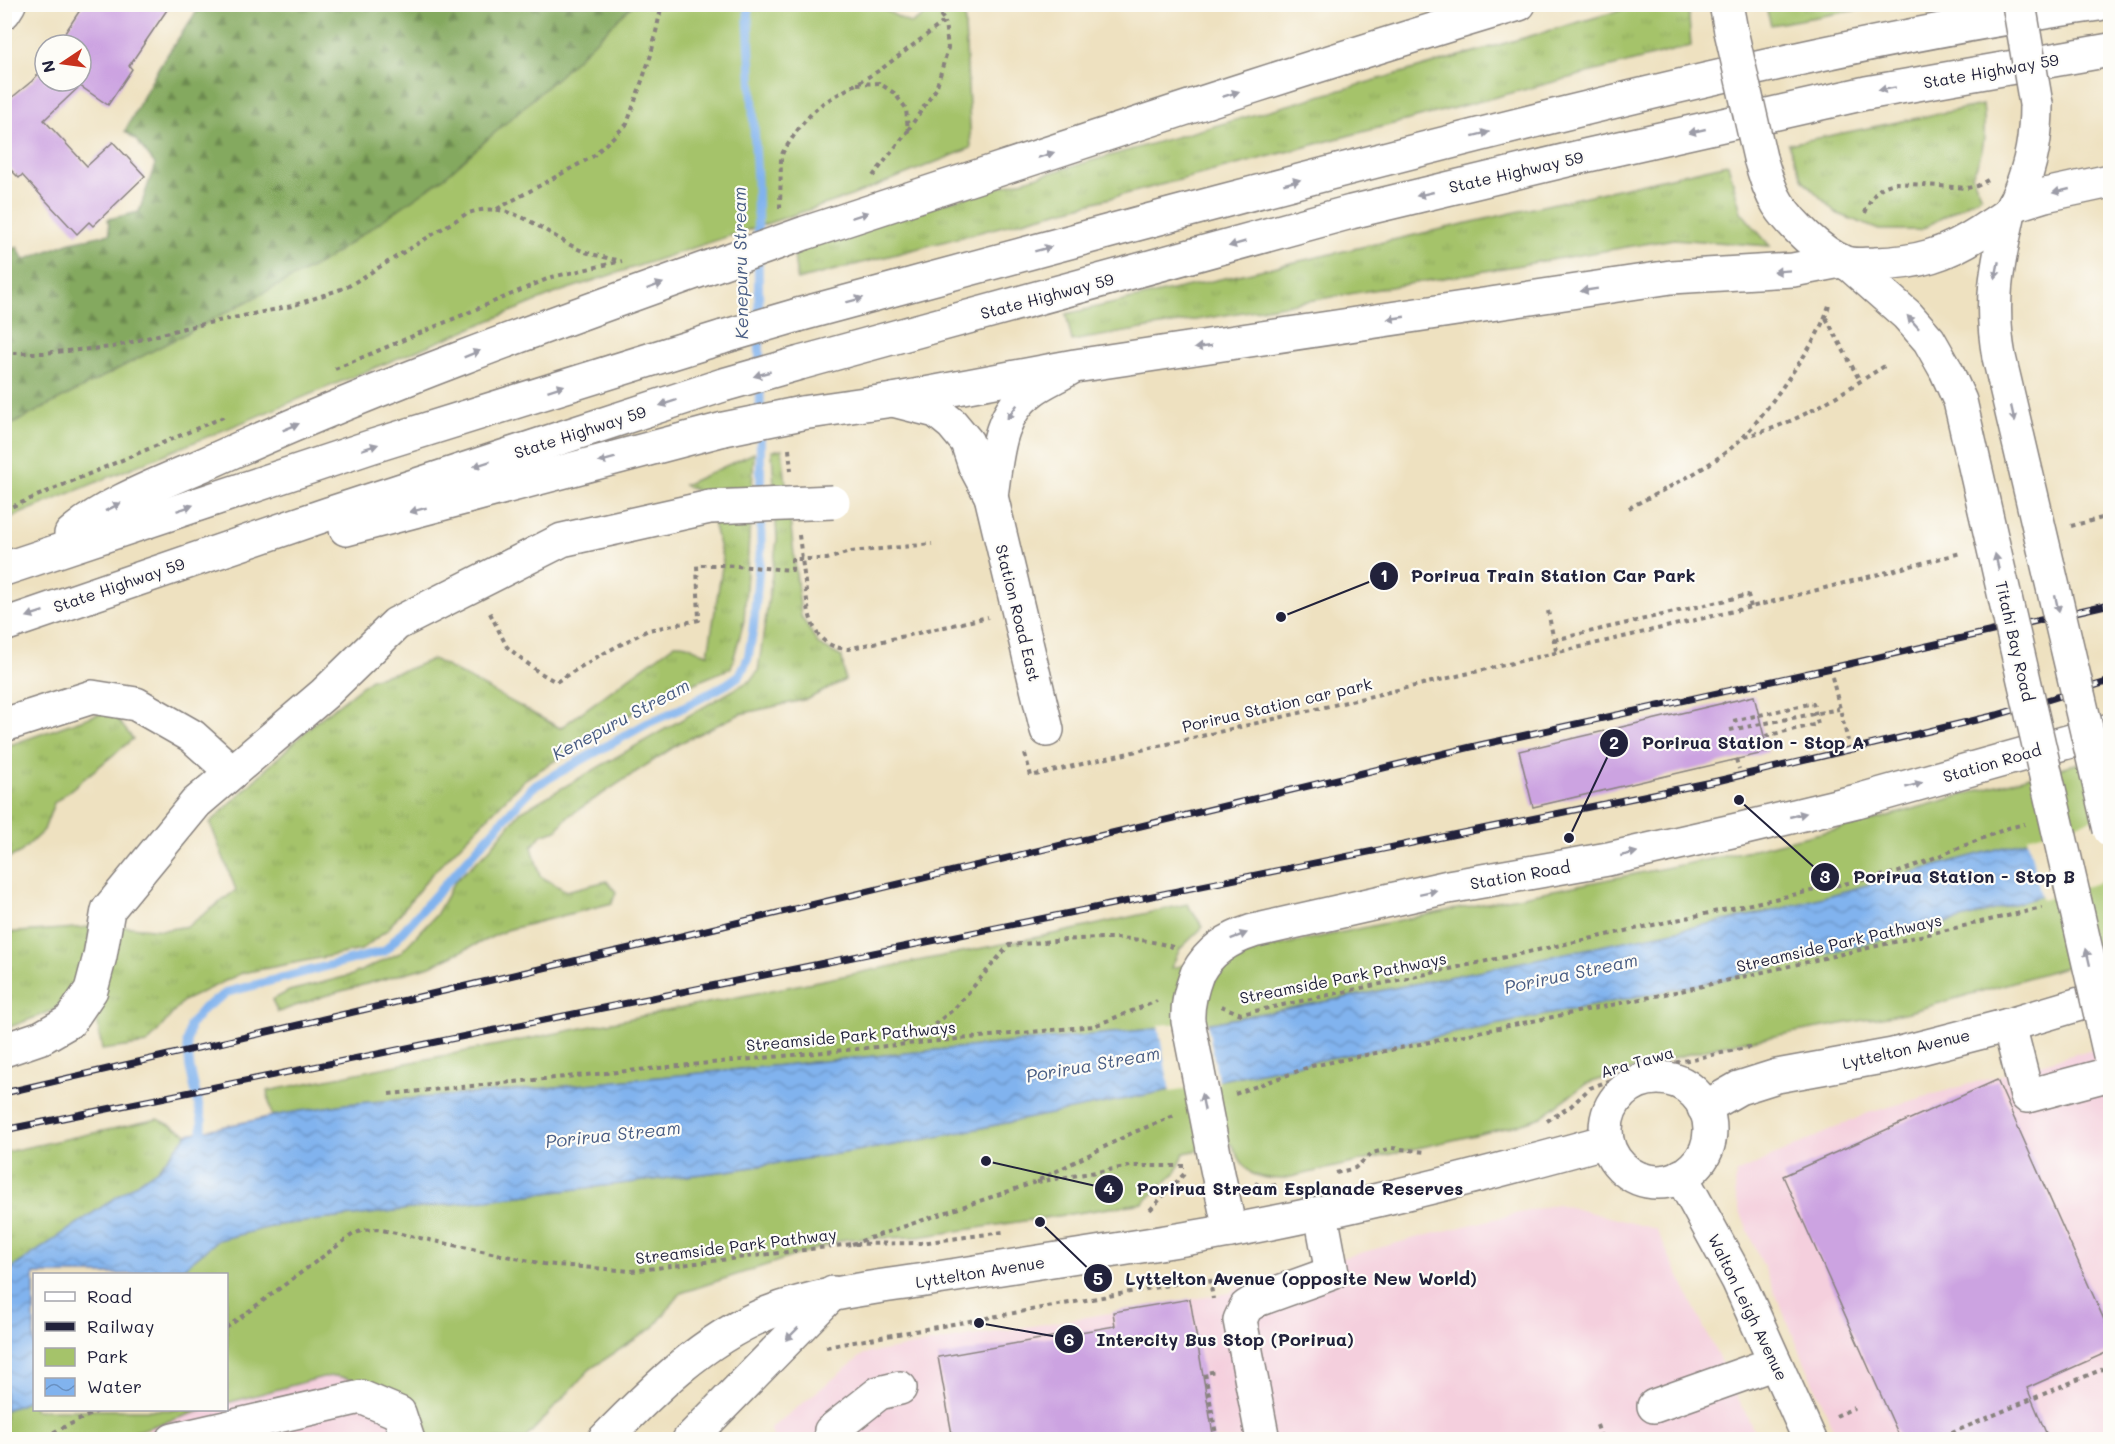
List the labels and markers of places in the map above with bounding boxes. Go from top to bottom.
callout: Porirua Train Station Car Park [1369,558,1708,594]
callout: Porirua Station - Stop A [1599,725,1876,761]
callout: Porirua Station - Stop B [1810,859,2087,895]
callout: Porirua Stream Esplanade Reserves [1094,1171,1475,1207]
callout: Lyttelton Avenue (opposite New World) [1083,1260,1488,1296]
callout: Intercity Bus Stop (Porirua) [1054,1321,1366,1357]

